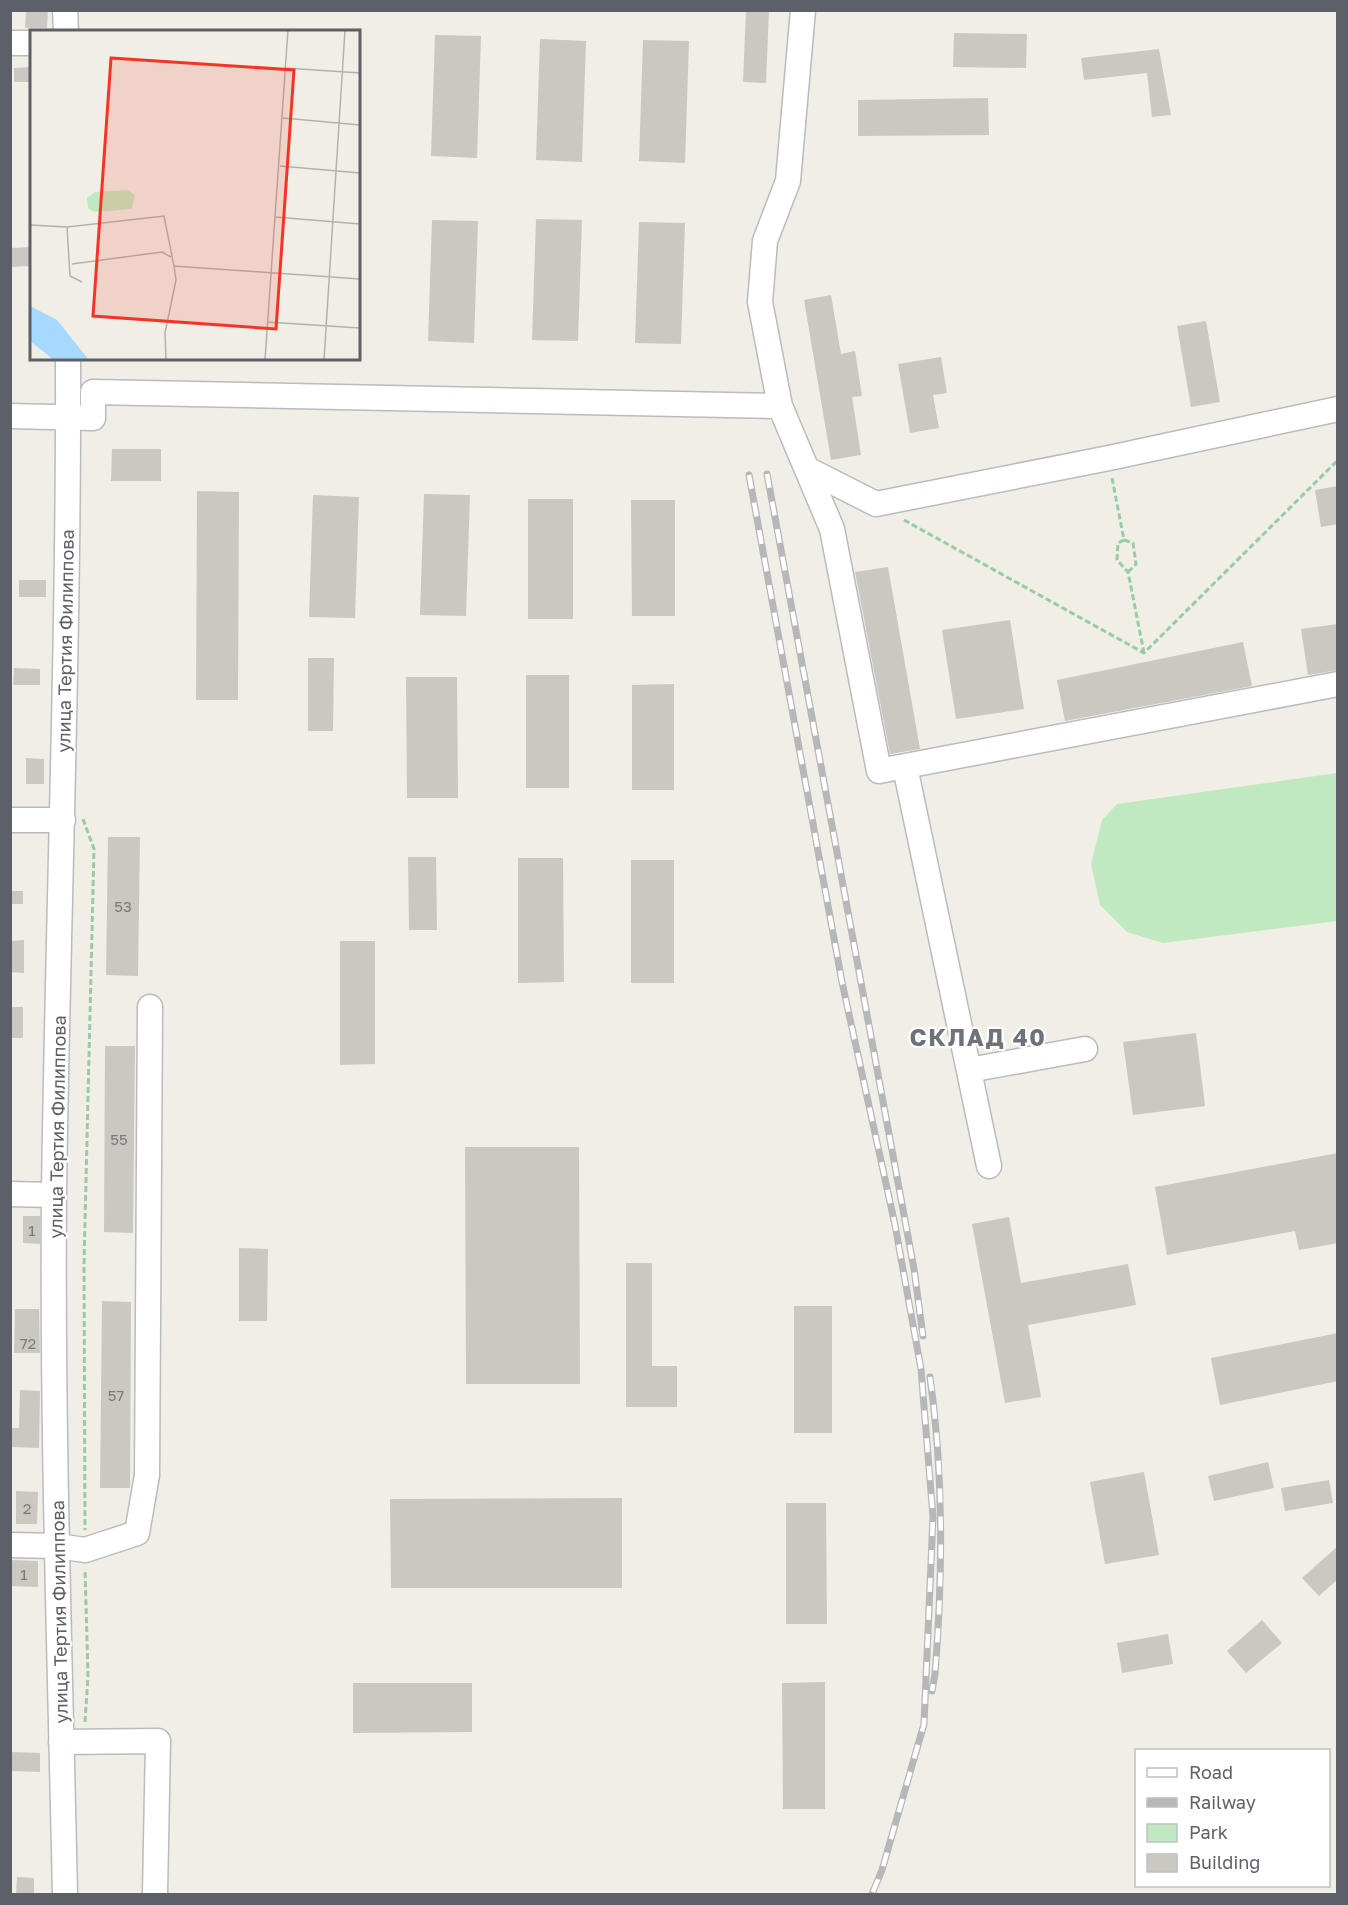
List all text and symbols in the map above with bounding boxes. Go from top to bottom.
inset map [30,30,360,360]
street label: улица Тертия Филиппова [52,529,78,753]
house number: 53 [114,897,132,915]
street label: улица Тертия Филиппова [44,1015,70,1239]
district label: СКЛАД 40 [910,1022,1046,1051]
house number: 55 [110,1130,128,1148]
house number: 1 [28,1221,36,1239]
house number: 72 [20,1334,36,1352]
house number: 57 [108,1386,124,1404]
house number: 2 [23,1499,31,1517]
street label: улица Тертия Филиппова [46,1500,72,1724]
house number: 1 [20,1565,28,1583]
legend [1135,1749,1330,1887]
text: Road [1189,1761,1233,1783]
text: Railway [1189,1791,1256,1813]
text: Park [1189,1821,1228,1843]
text: Building [1189,1851,1260,1873]

